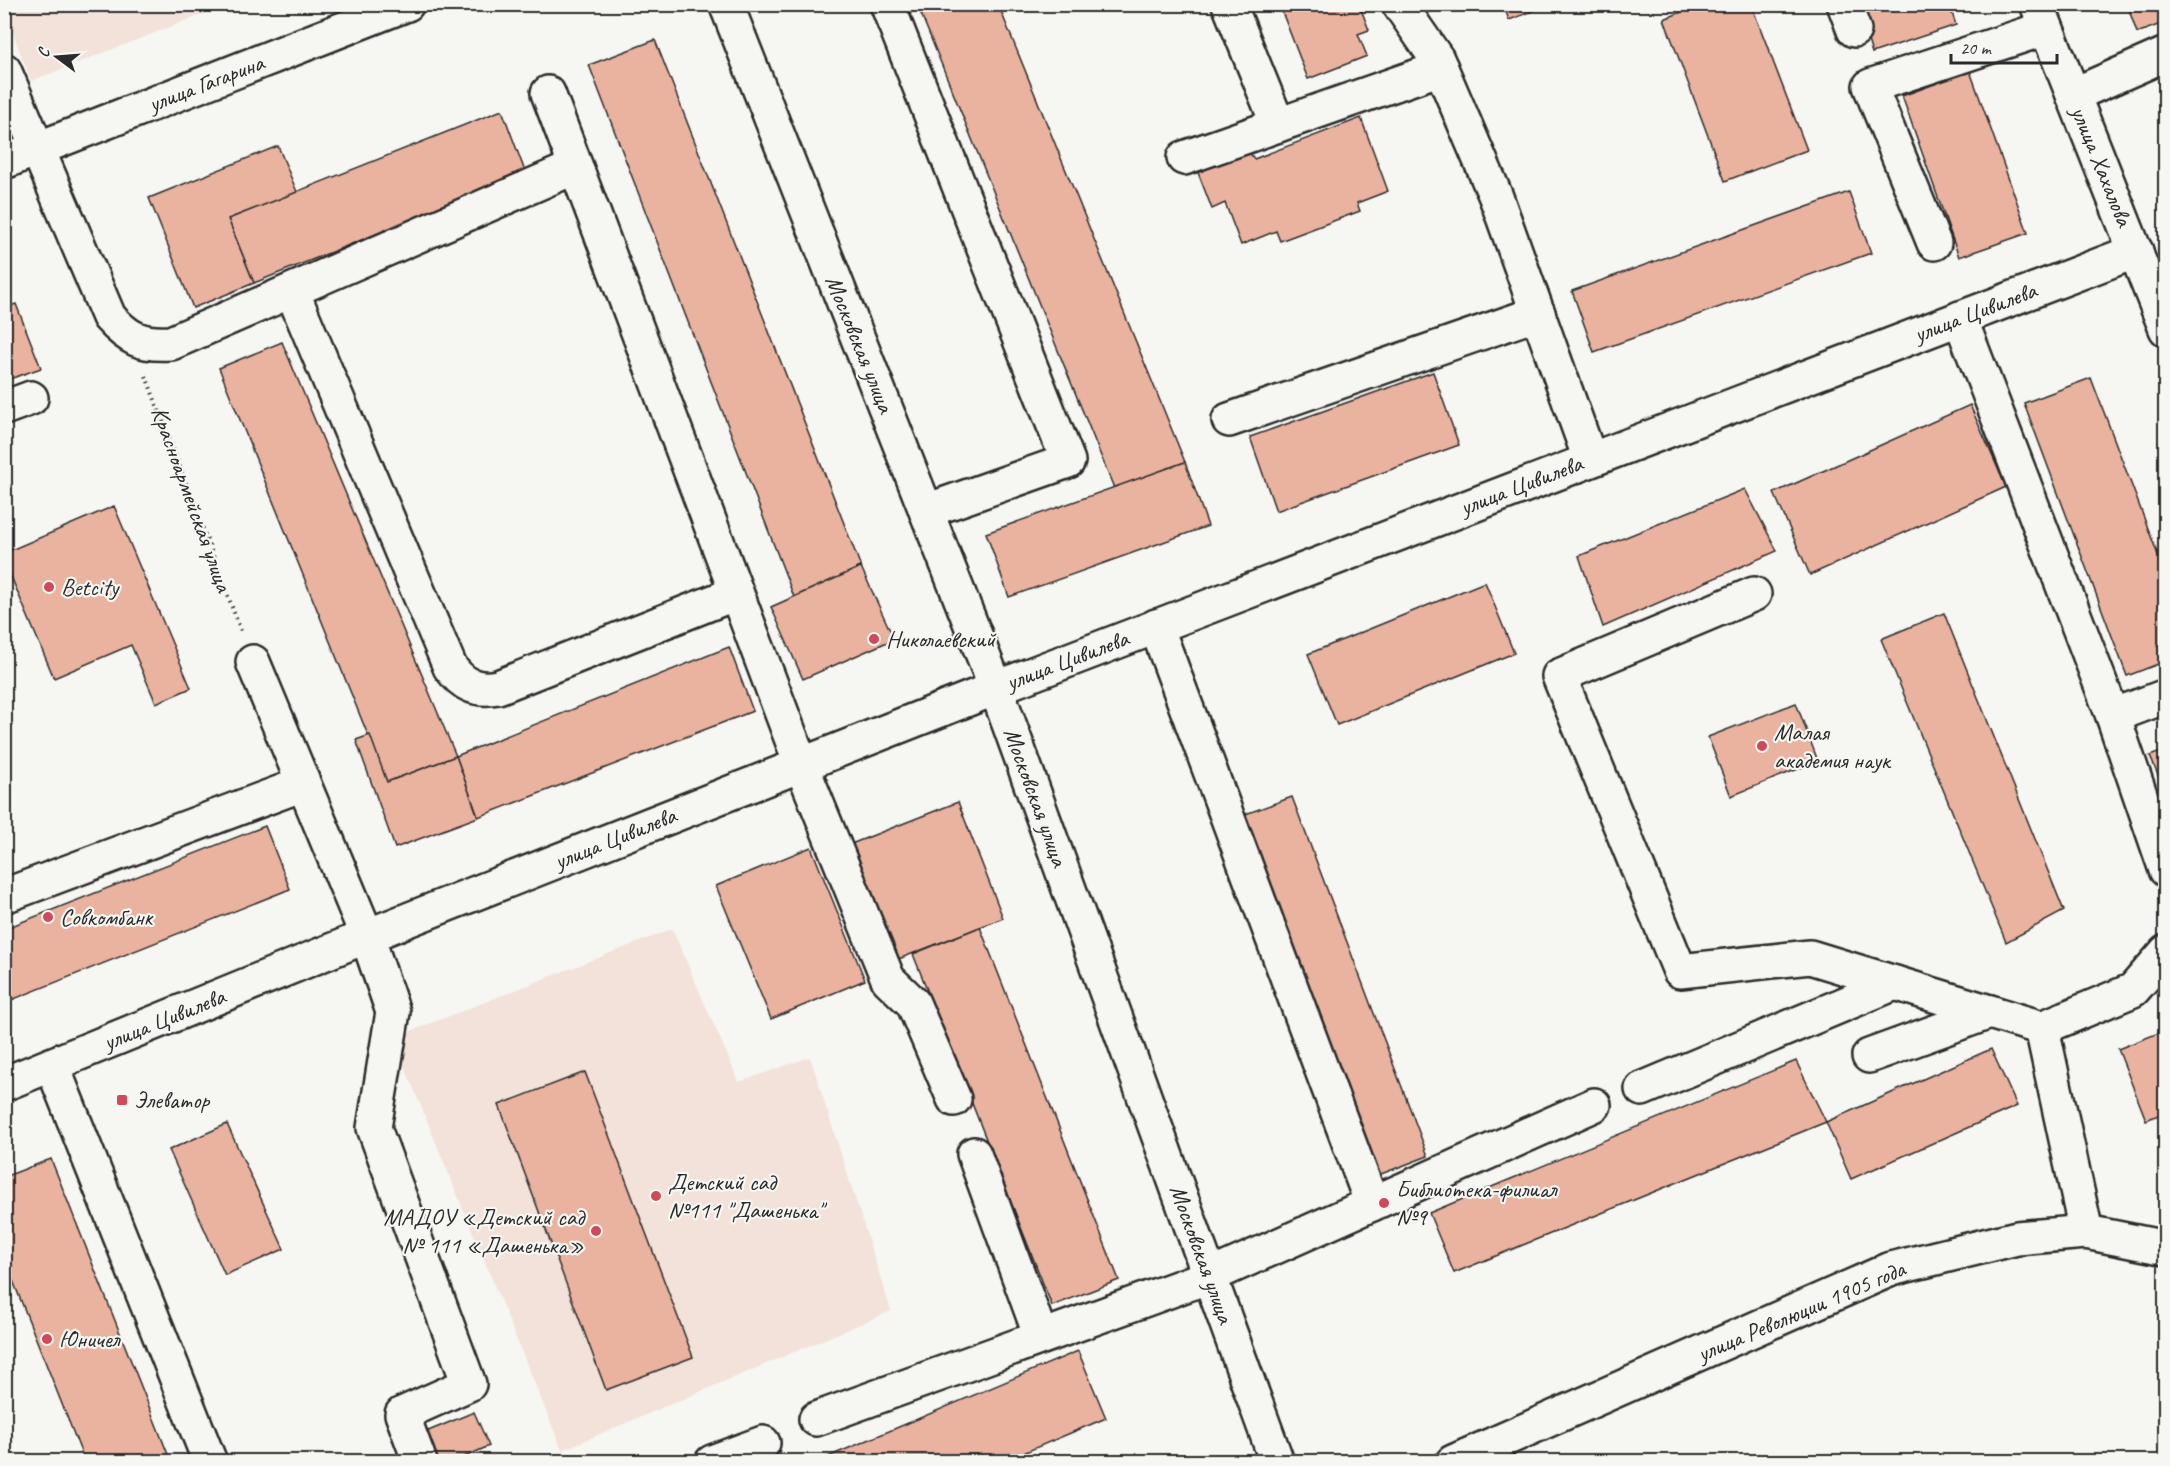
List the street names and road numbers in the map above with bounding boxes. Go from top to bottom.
street label: улица Гагарина [142,47,270,119]
street label: улица Хахалова [2064,100,2140,232]
street label: Московская улица [819,271,902,418]
street label: улица Цивилева [1908,274,2042,350]
street label: Красноармейская улица [145,402,240,597]
street label: улица Цивилева [1454,447,1588,523]
street label: улица Цивилева [1000,622,1134,698]
street label: Московская улица [997,724,1075,872]
street label: улица Цивилева [548,799,682,877]
street label: улица Цивилева [97,980,231,1058]
street label: Московская улица [1163,1181,1241,1329]
street label: улица Революции 1905 года [1691,1253,1911,1369]

